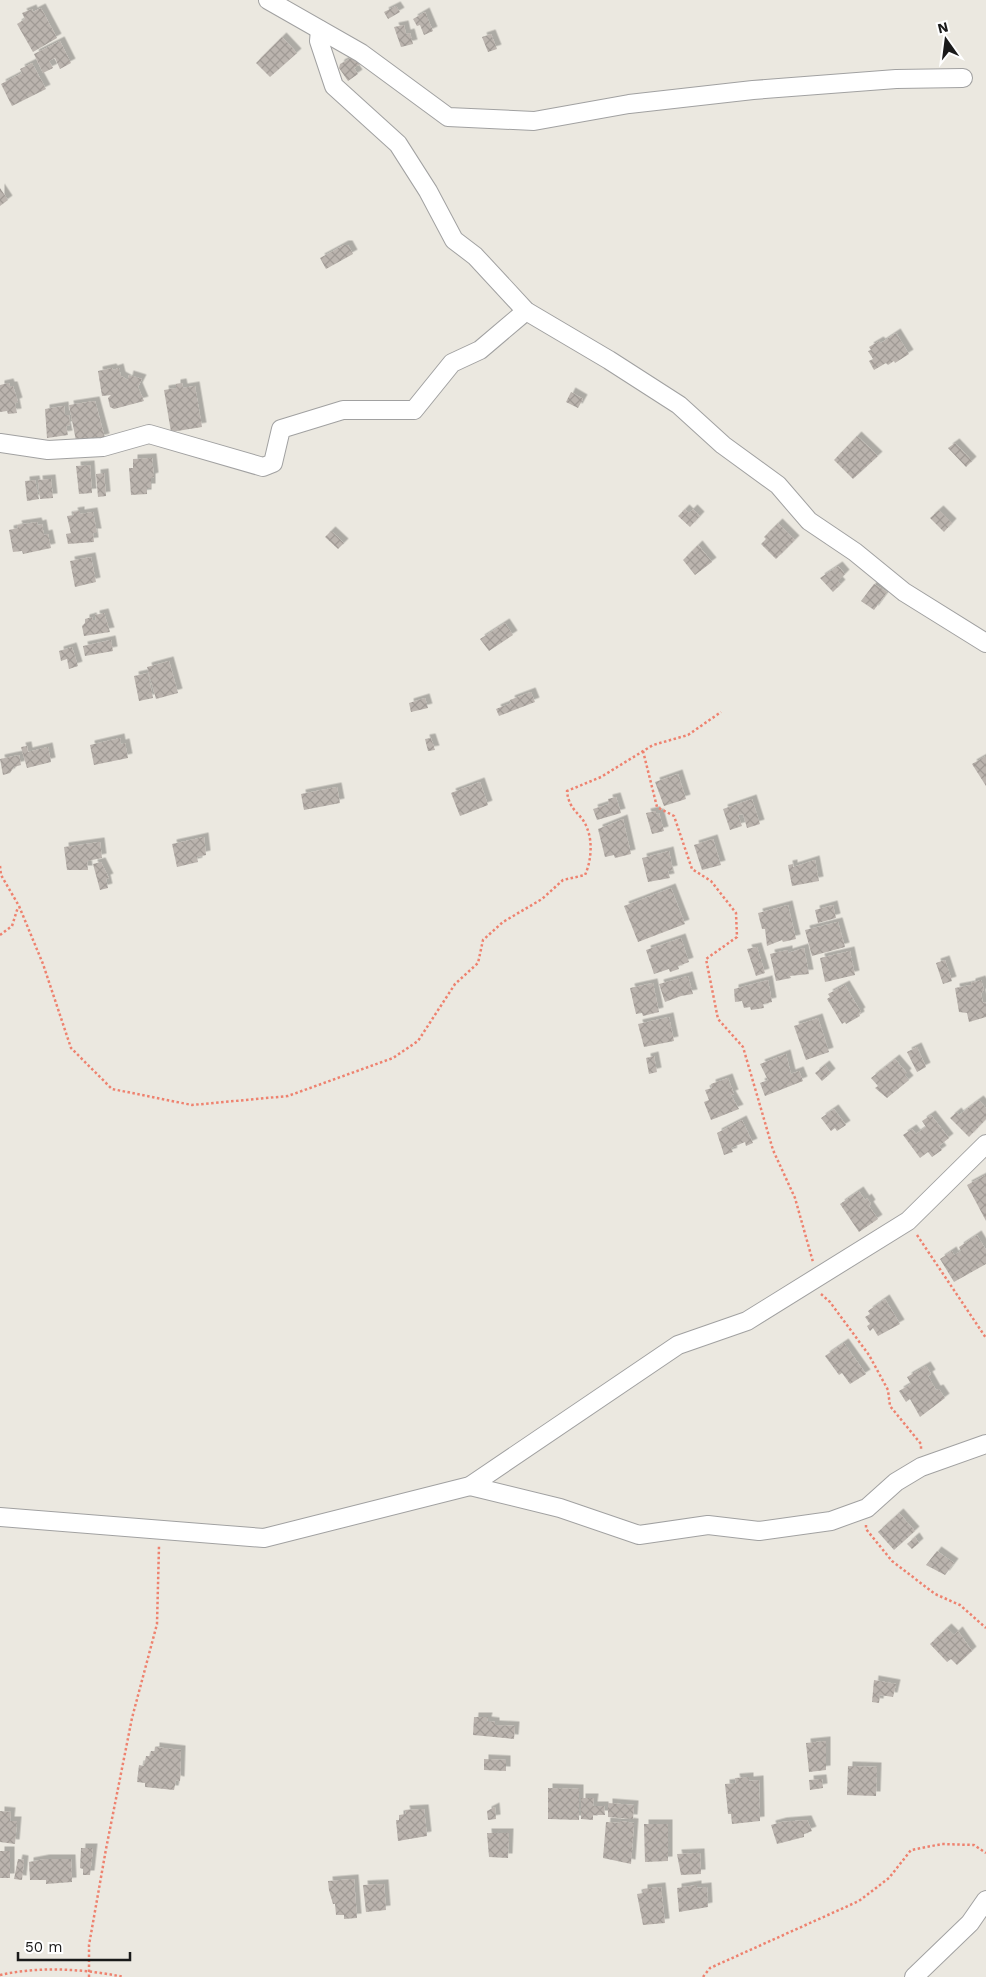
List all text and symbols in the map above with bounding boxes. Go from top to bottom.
north arrow [921,15,971,65]
text: N [936,18,950,36]
scale bar [18,1930,130,1962]
text: 50 m [25,1938,62,1956]

